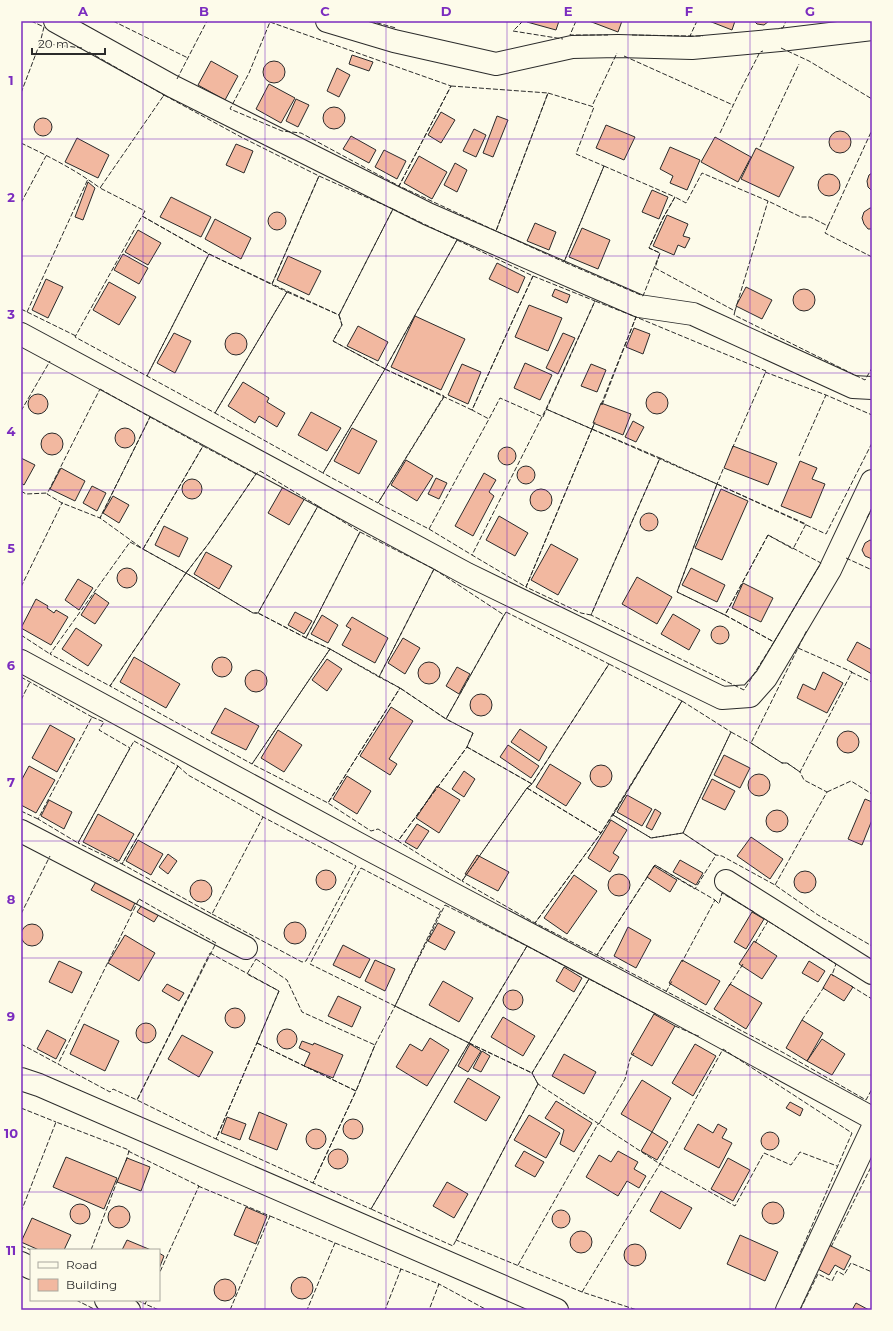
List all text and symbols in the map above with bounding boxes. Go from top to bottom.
text: A [77,3,89,19]
text: B [199,3,209,19]
text: C [320,3,330,19]
text: D [441,3,452,19]
text: E [564,3,573,19]
text: F [685,3,693,19]
text: G [805,3,815,19]
scale bar [32,30,105,56]
text: 20 m [38,36,69,51]
text: 1 [8,72,14,88]
text: 2 [7,189,15,205]
text: 3 [6,306,15,322]
text: 4 [7,423,16,439]
text: 5 [7,540,15,556]
text: 6 [7,657,16,673]
text: 7 [7,774,15,790]
text: 8 [7,891,16,907]
text: 9 [7,1008,15,1024]
text: 10 [4,1125,18,1141]
text: 11 [6,1242,16,1258]
legend [30,1249,160,1301]
text: Road [66,1257,97,1272]
text: Building [66,1277,117,1292]

